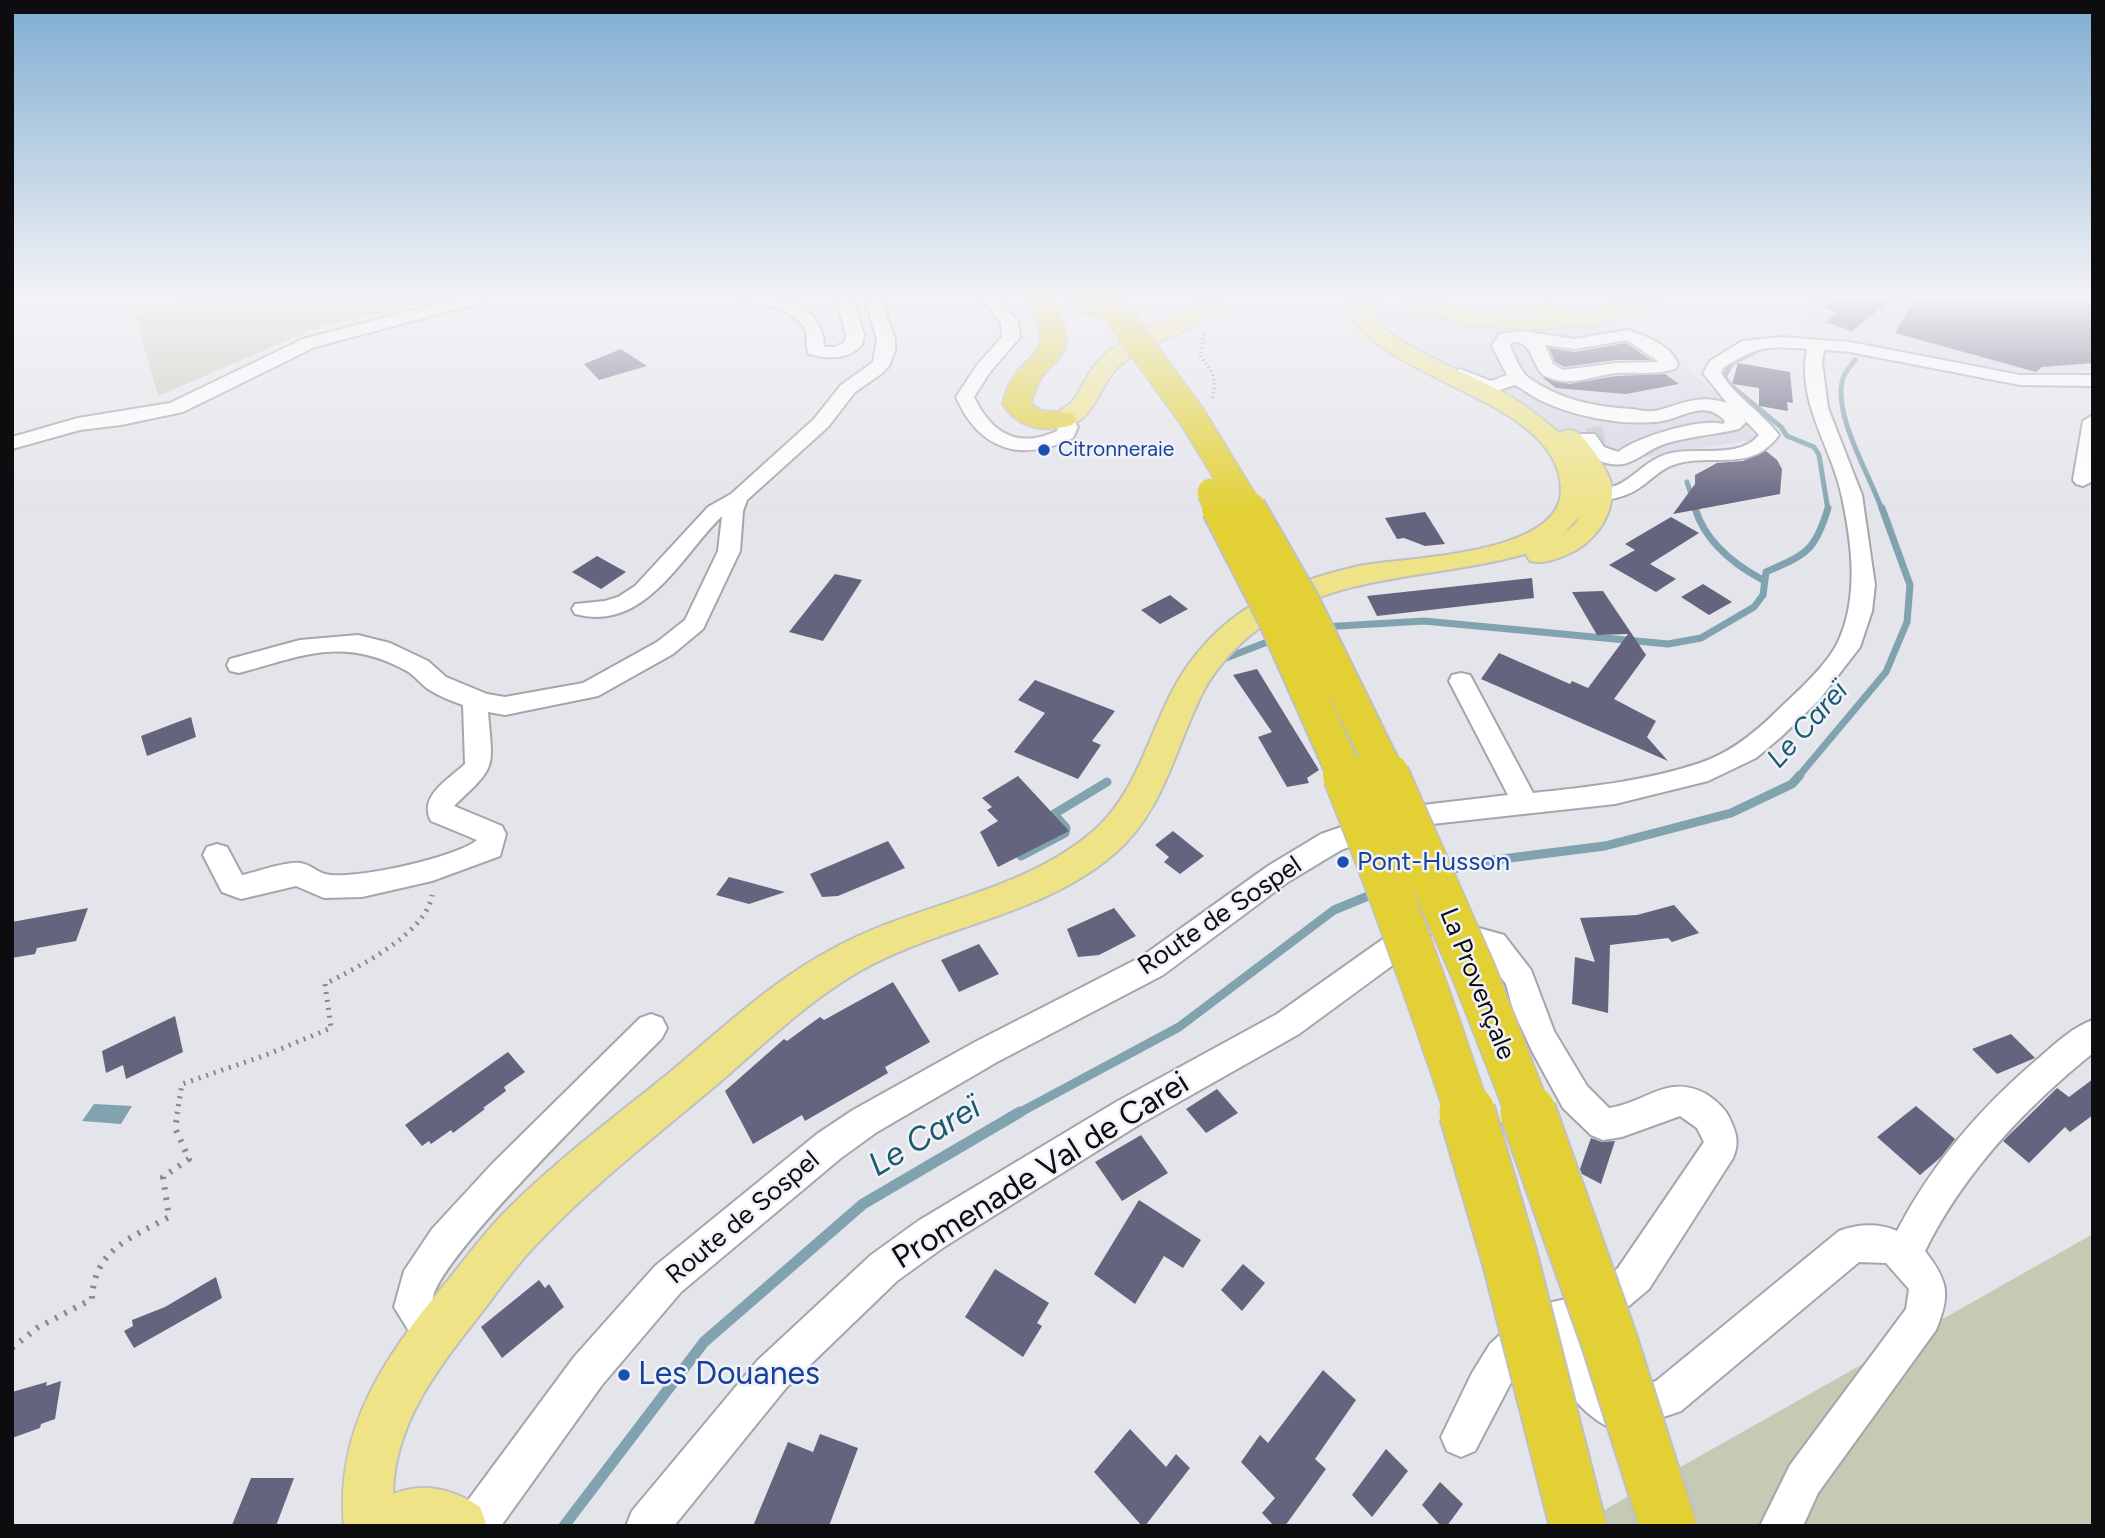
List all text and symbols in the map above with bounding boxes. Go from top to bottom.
place label: Citronneraie [1058,437,1174,463]
marker: Citronneraie [1036,442,1052,458]
water label: Le Careï [1760,675,1856,775]
place label: Pont-Husson [1357,846,1510,878]
street label: Route de Sospel [1132,850,1308,982]
marker: Pont-Husson [1335,854,1351,870]
street label: La Provençale [1432,904,1522,1064]
street label: Promenade Val de Carei [886,1064,1196,1278]
water label: Le Careï [862,1088,988,1186]
street label: Route de Sospel [660,1145,826,1291]
place label: Les Douanes [638,1356,820,1394]
marker: Les Douanes [616,1367,632,1383]

